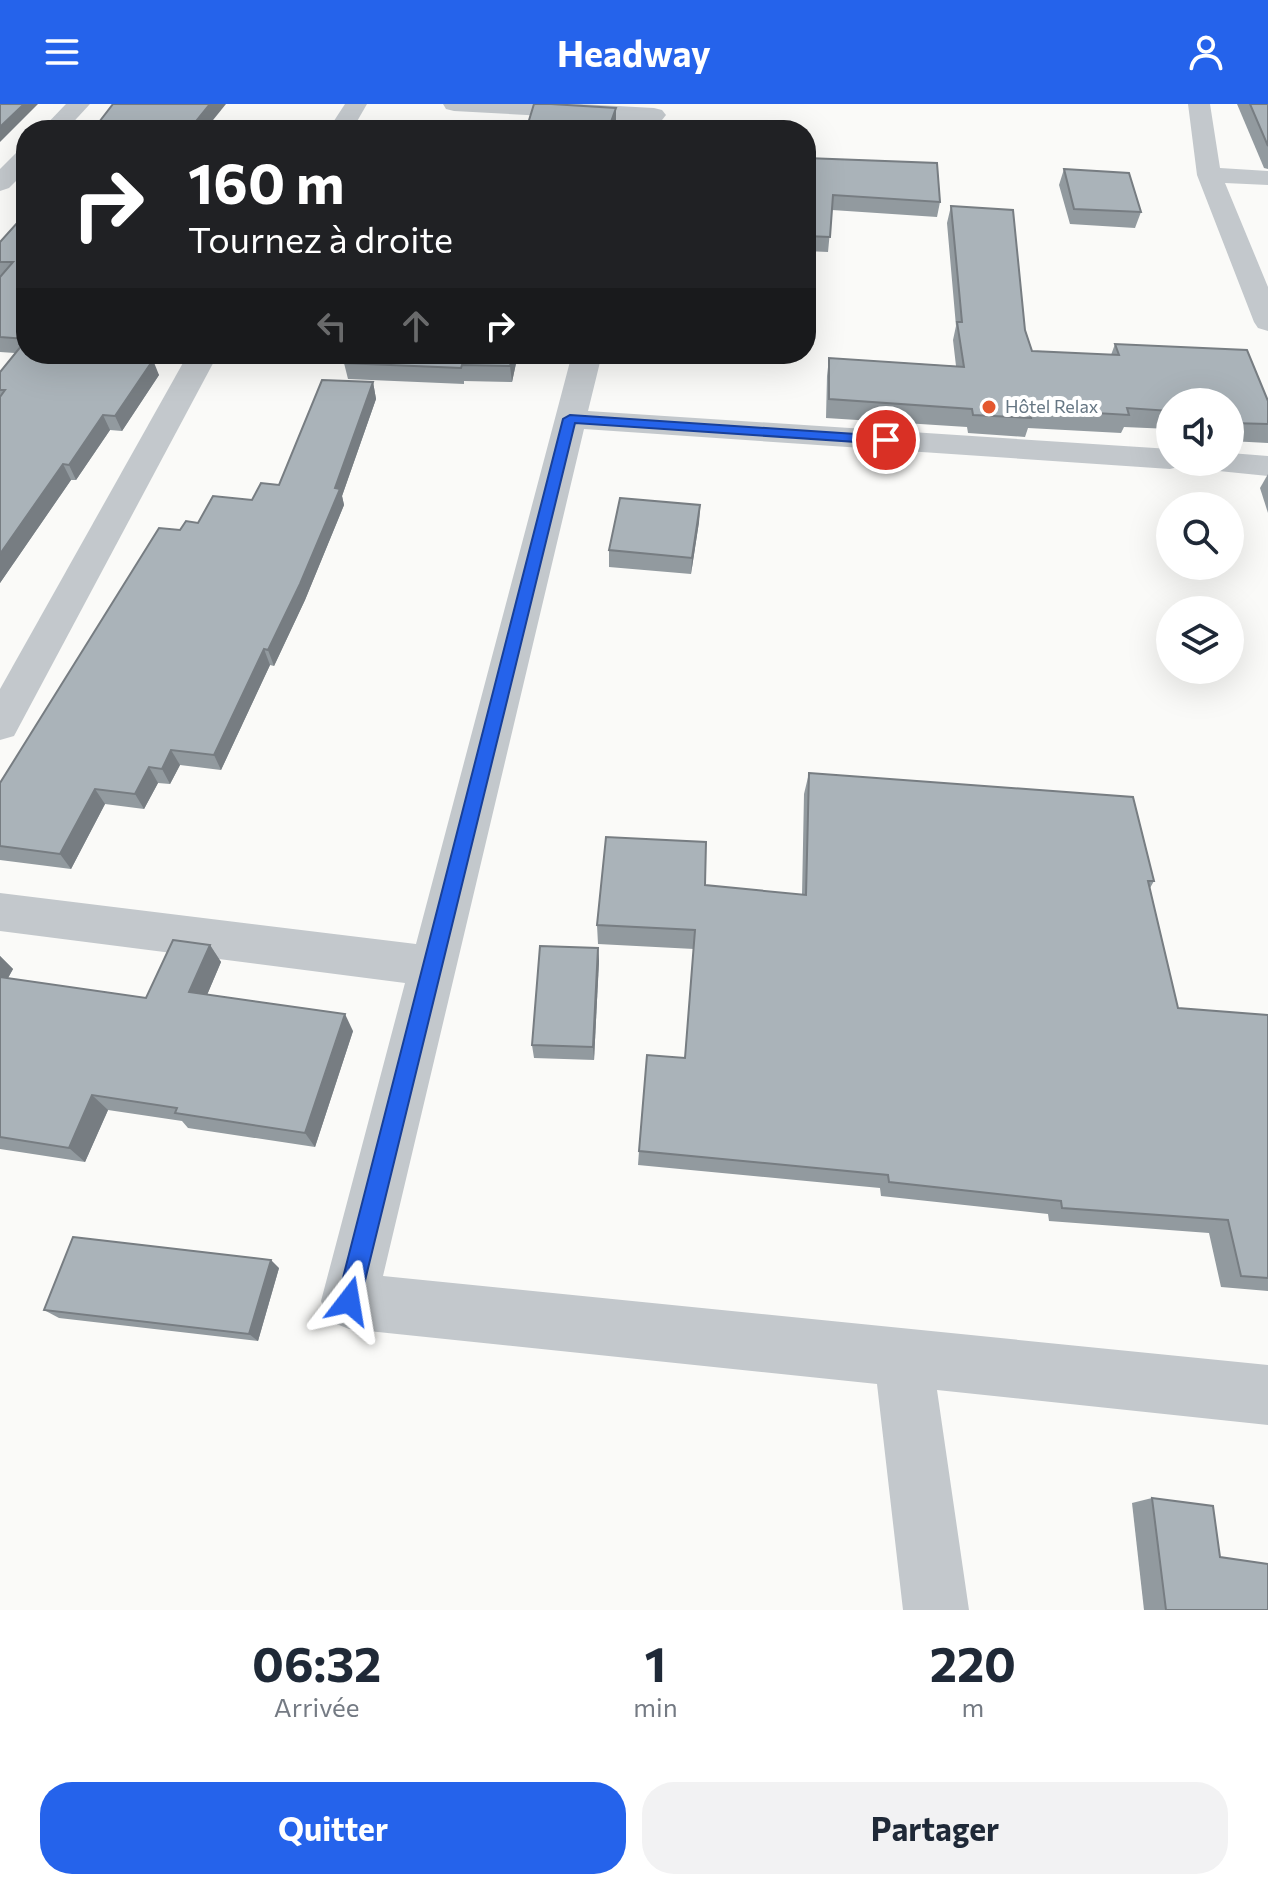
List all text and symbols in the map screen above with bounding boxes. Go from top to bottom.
icon: menu [40,30,84,74]
text: Headway [557,30,711,74]
icon: person [1184,30,1228,74]
text: 160 m [188,147,345,216]
icon: right [56,152,160,256]
text: Tournez à droite [188,216,453,260]
icon: left [310,304,354,348]
icon: ahead [394,304,438,348]
icon: right [478,304,522,348]
map controls [1156,388,1244,684]
button: sound [1156,388,1244,476]
place label: Hôtel Relax [1005,395,1099,417]
marker: Hôtel Relax [980,398,998,416]
pin [852,406,920,474]
icon: arrive [864,418,908,462]
button: search [1156,492,1244,580]
button: layers [1156,596,1244,684]
position arrow [307,1259,391,1343]
text: 06:32 [252,1633,381,1692]
text: 1 [645,1633,666,1692]
text: 220 [930,1633,1016,1692]
text: Arrivée [274,1691,360,1722]
text: min [633,1691,678,1722]
text: m [961,1691,984,1722]
button: Quitter [40,1782,626,1874]
button: Partager [642,1782,1228,1874]

